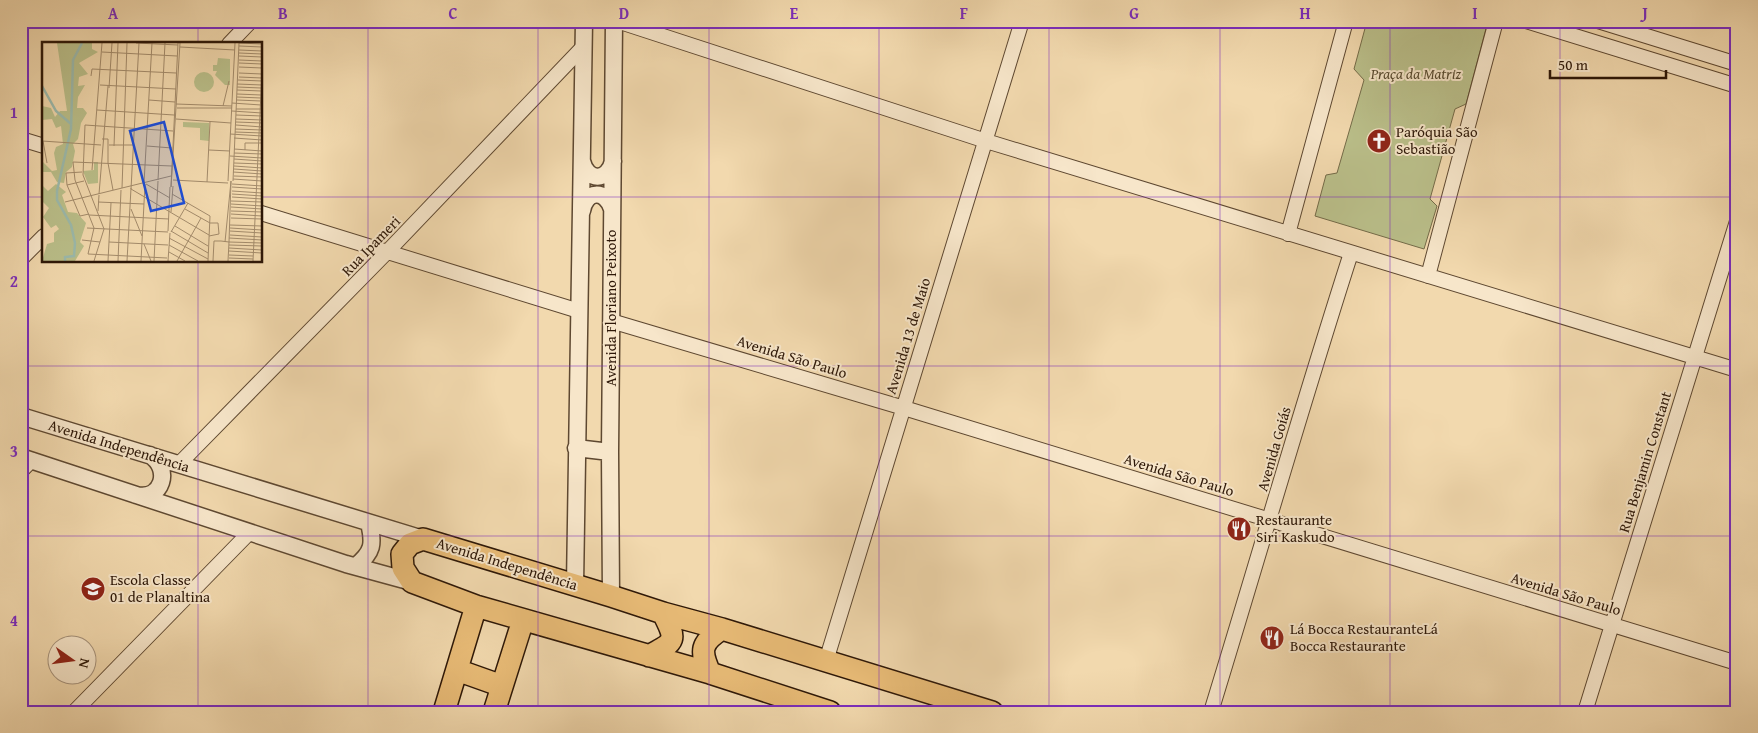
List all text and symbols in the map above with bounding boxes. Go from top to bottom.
text: A [108,1,119,25]
text: B [278,1,288,25]
text: C [448,1,458,25]
text: D [619,1,629,25]
text: E [790,1,799,25]
text: F [960,1,968,25]
text: G [1129,1,1139,25]
text: H [1299,1,1311,25]
text: I [1472,1,1478,25]
text: J [1639,1,1648,25]
inset map [42,42,262,262]
scale bar [1550,48,1667,80]
text: 50 m [1558,54,1589,75]
park label: Praça da Matriz [1370,63,1462,84]
text: 1 [10,100,18,124]
place label: Paróquia São Sebastião [1396,121,1478,159]
church icon: Paróquia São Sebastião [1366,128,1392,154]
street label: Rua Ipameri [336,211,405,281]
street label: Avenida Floriano Peixoto [600,229,621,386]
text: 2 [10,269,18,293]
street label: Avenida 13 de Maio [880,275,935,397]
street label: Avenida São Paulo [735,330,850,383]
street label: Rua Benjamin Constant [1613,388,1676,535]
street label: Avenida Goiás [1251,404,1296,494]
street label: Avenida Independência [46,414,192,477]
text: 3 [10,439,18,463]
street label: Avenida São Paulo [1122,448,1237,501]
place label: Restaurante Siri Kaskudo [1256,509,1335,547]
restaurant icon: Restaurante Siri Kaskudo [1226,516,1252,542]
street label: Avenida Independência [434,532,580,595]
street label: Avenida São Paulo [1509,567,1624,620]
place label: Escola Classe 01 de Planaltina [110,569,210,607]
school or university icon: Escola Classe 01 de Planaltina [80,576,106,602]
text: 4 [10,608,18,632]
place label: Lá Bocca RestauranteLá Bocca Restaurante [1290,618,1438,656]
restaurant icon: Lá Bocca RestauranteLá Bocca Restaurante [1259,625,1285,651]
north arrow [48,636,98,686]
text: N [74,656,95,671]

